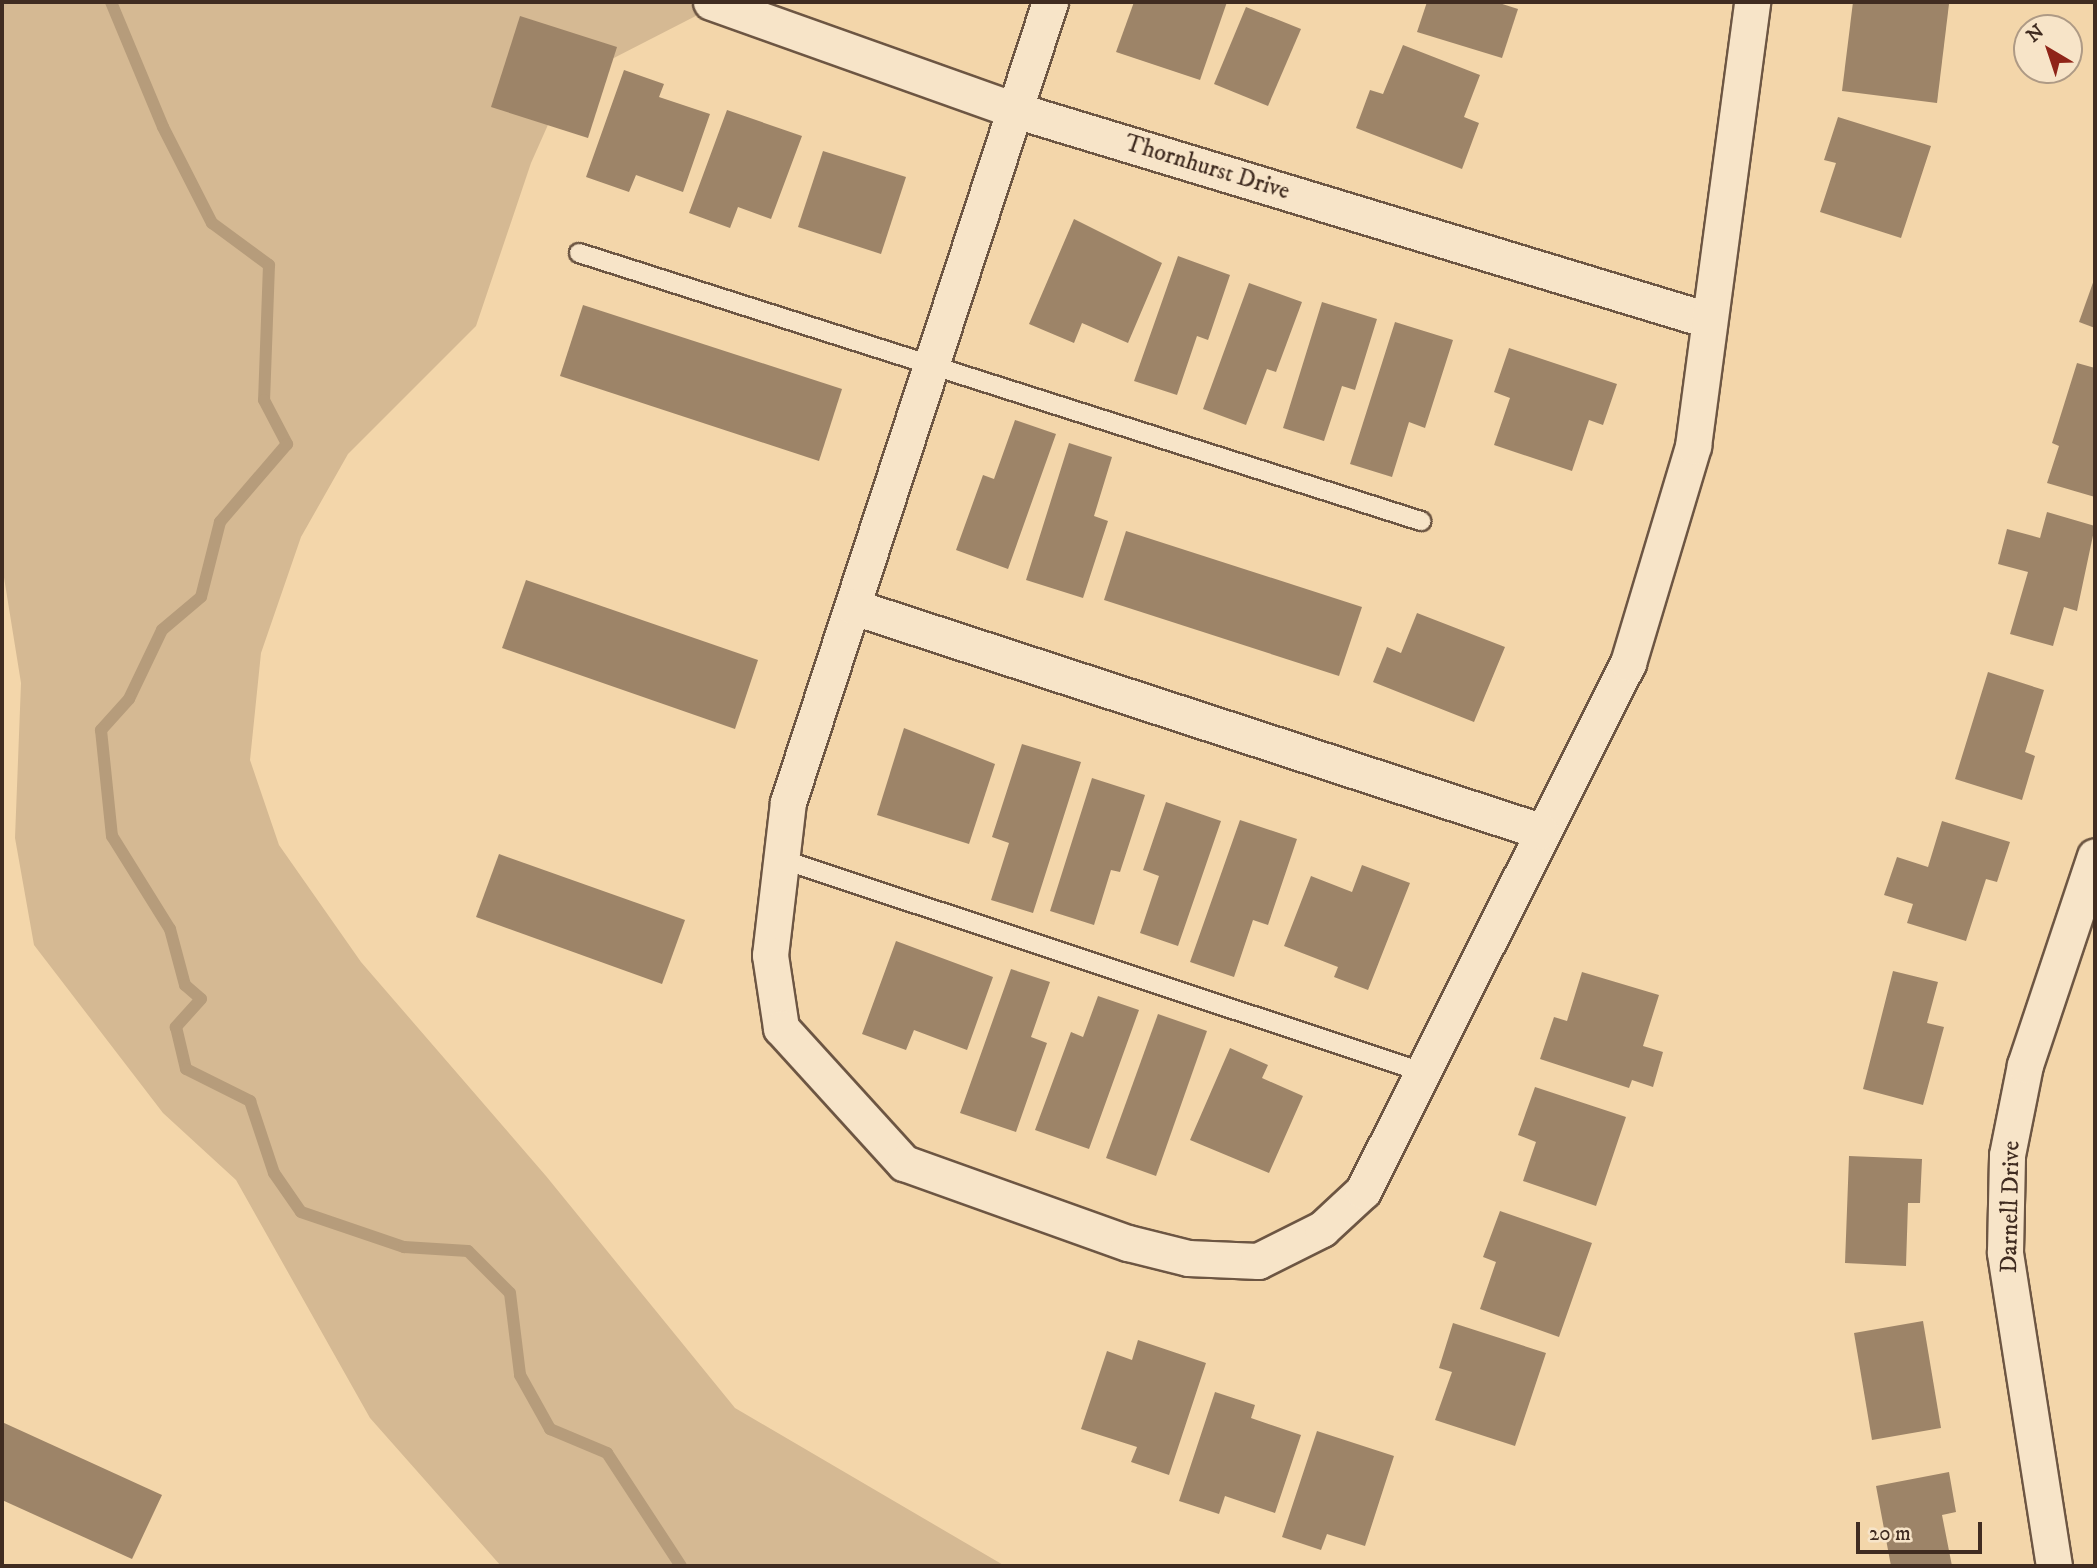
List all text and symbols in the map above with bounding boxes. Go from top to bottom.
north arrow [2013,14,2083,84]
text: N [2022,20,2049,48]
street label: Thornhurst Drive [1121,129,1293,207]
street label: Darnell Drive [1995,1141,2027,1273]
scale bar [1859,1508,1985,1552]
text: 20 m [1869,1521,1911,1547]

